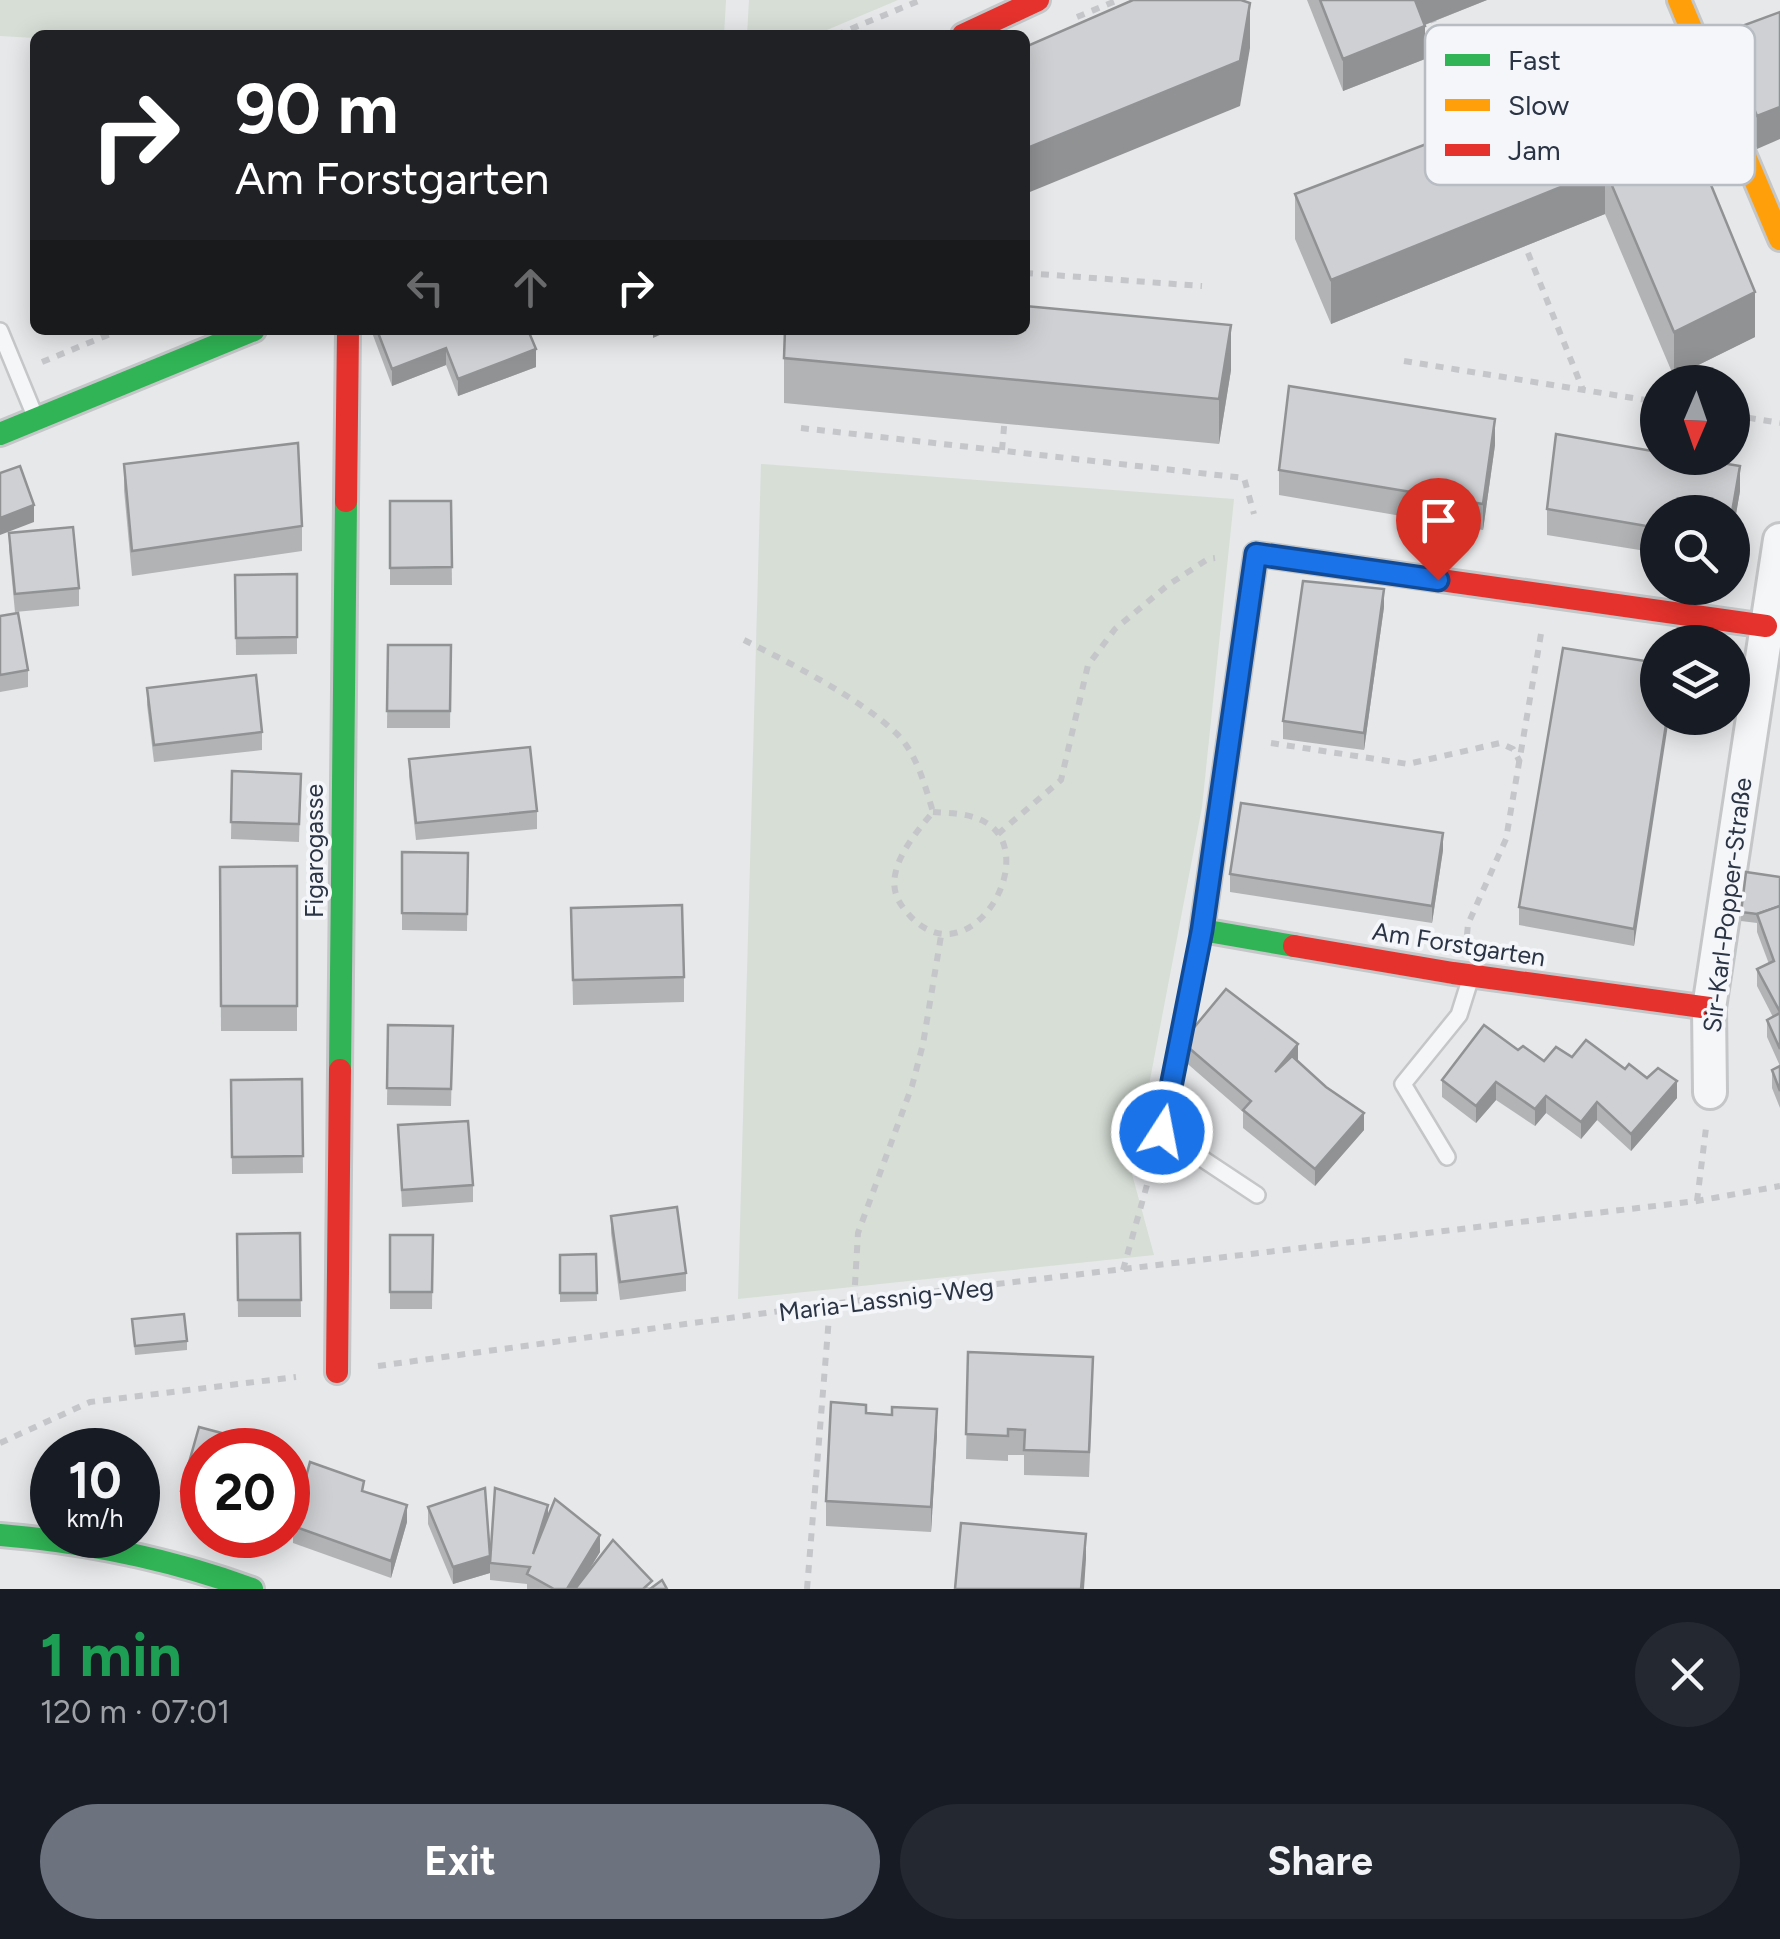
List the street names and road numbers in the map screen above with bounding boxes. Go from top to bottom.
street label: Sir-Karl-Popper-Straße [1696,776,1758,1034]
street label: Figarogasse [299,784,329,918]
street label: Am Forstgarten [1370,916,1548,972]
street label: Maria-Lassnig-Weg [777,1271,995,1327]

